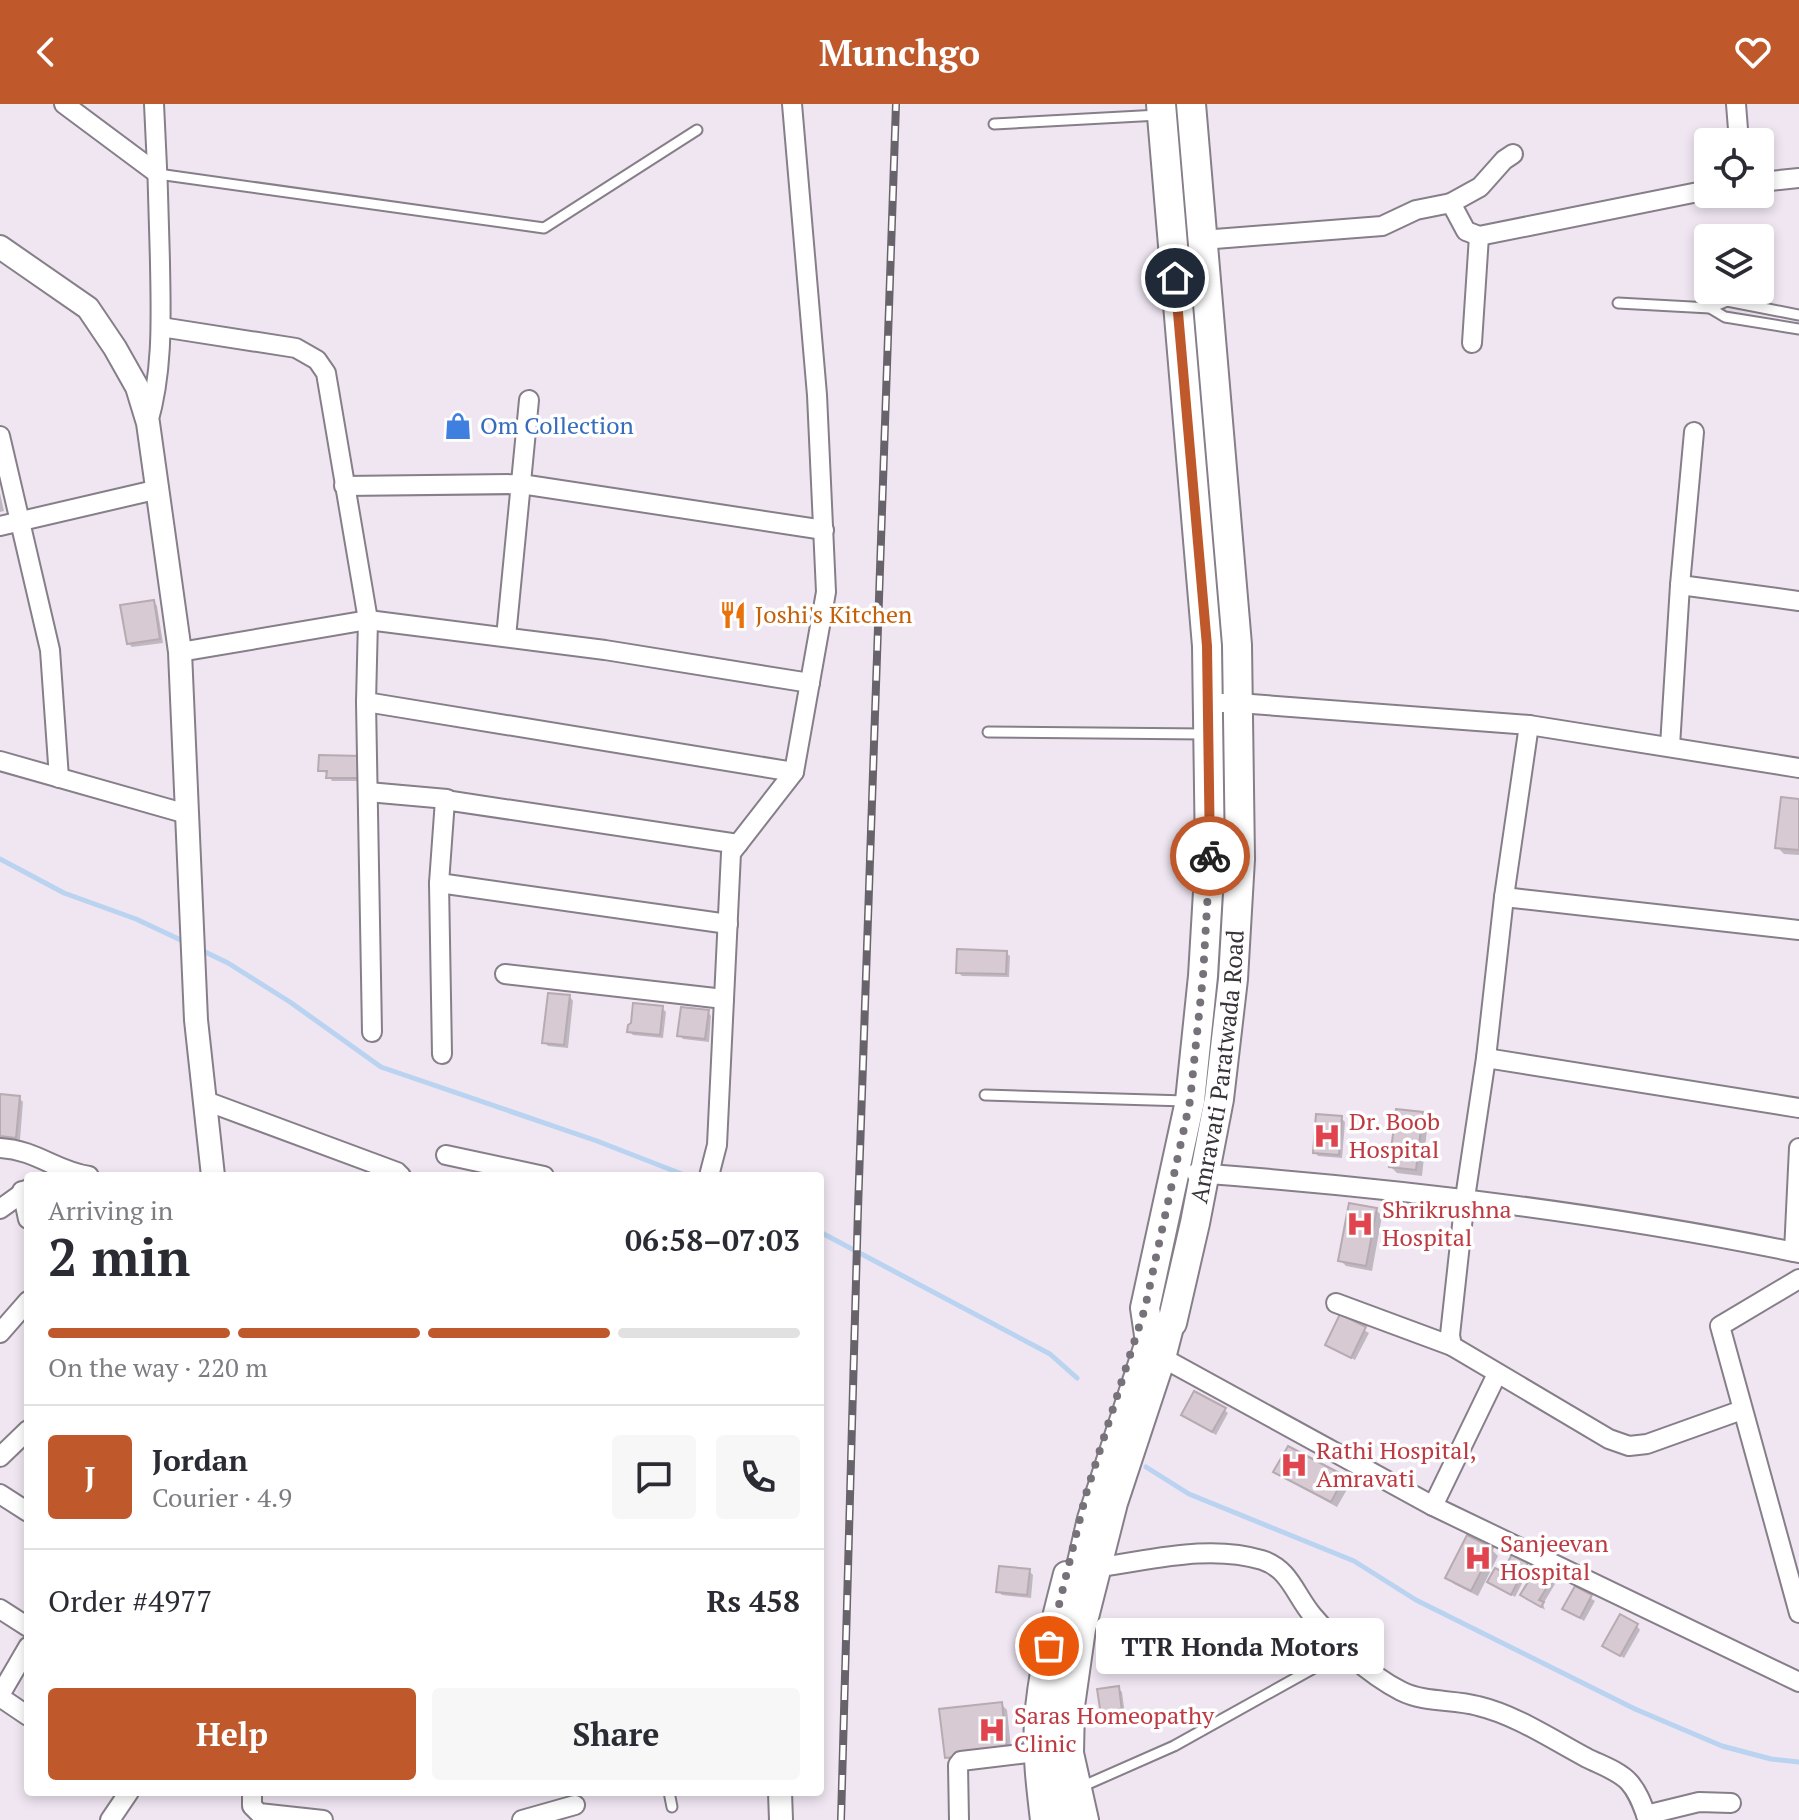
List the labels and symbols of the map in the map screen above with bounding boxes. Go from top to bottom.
pin [1141,244,1209,312]
place label: Om Collection [480,409,634,441]
shop icon: Om Collection [443,411,473,441]
place label: Joshi's Kitchen [755,598,912,630]
restaurant icon: Joshi's Kitchen [718,600,748,630]
courier [1170,816,1250,896]
street label: Amravati Paratwada Road [1182,929,1251,1206]
place label: Dr. Boob Hospital [1349,1105,1440,1165]
hospital icon: Dr. Boob Hospital [1312,1121,1342,1151]
place label: Shrikrushna Hospital [1382,1193,1512,1253]
hospital icon: Shrikrushna Hospital [1345,1209,1375,1239]
place label: Rathi Hospital, Amravati [1316,1434,1476,1494]
hospital icon: Rathi Hospital, Amravati [1279,1450,1309,1480]
place label: Sanjeevan Hospital [1500,1527,1608,1587]
hospital icon: Sanjeevan Hospital [1463,1543,1493,1573]
pin [1015,1612,1083,1680]
callout: TTR Honda Motors [1097,1618,1385,1674]
place label: Saras Homeopathy Clinic [1014,1699,1215,1759]
hospital icon: Saras Homeopathy Clinic [977,1715,1007,1745]

